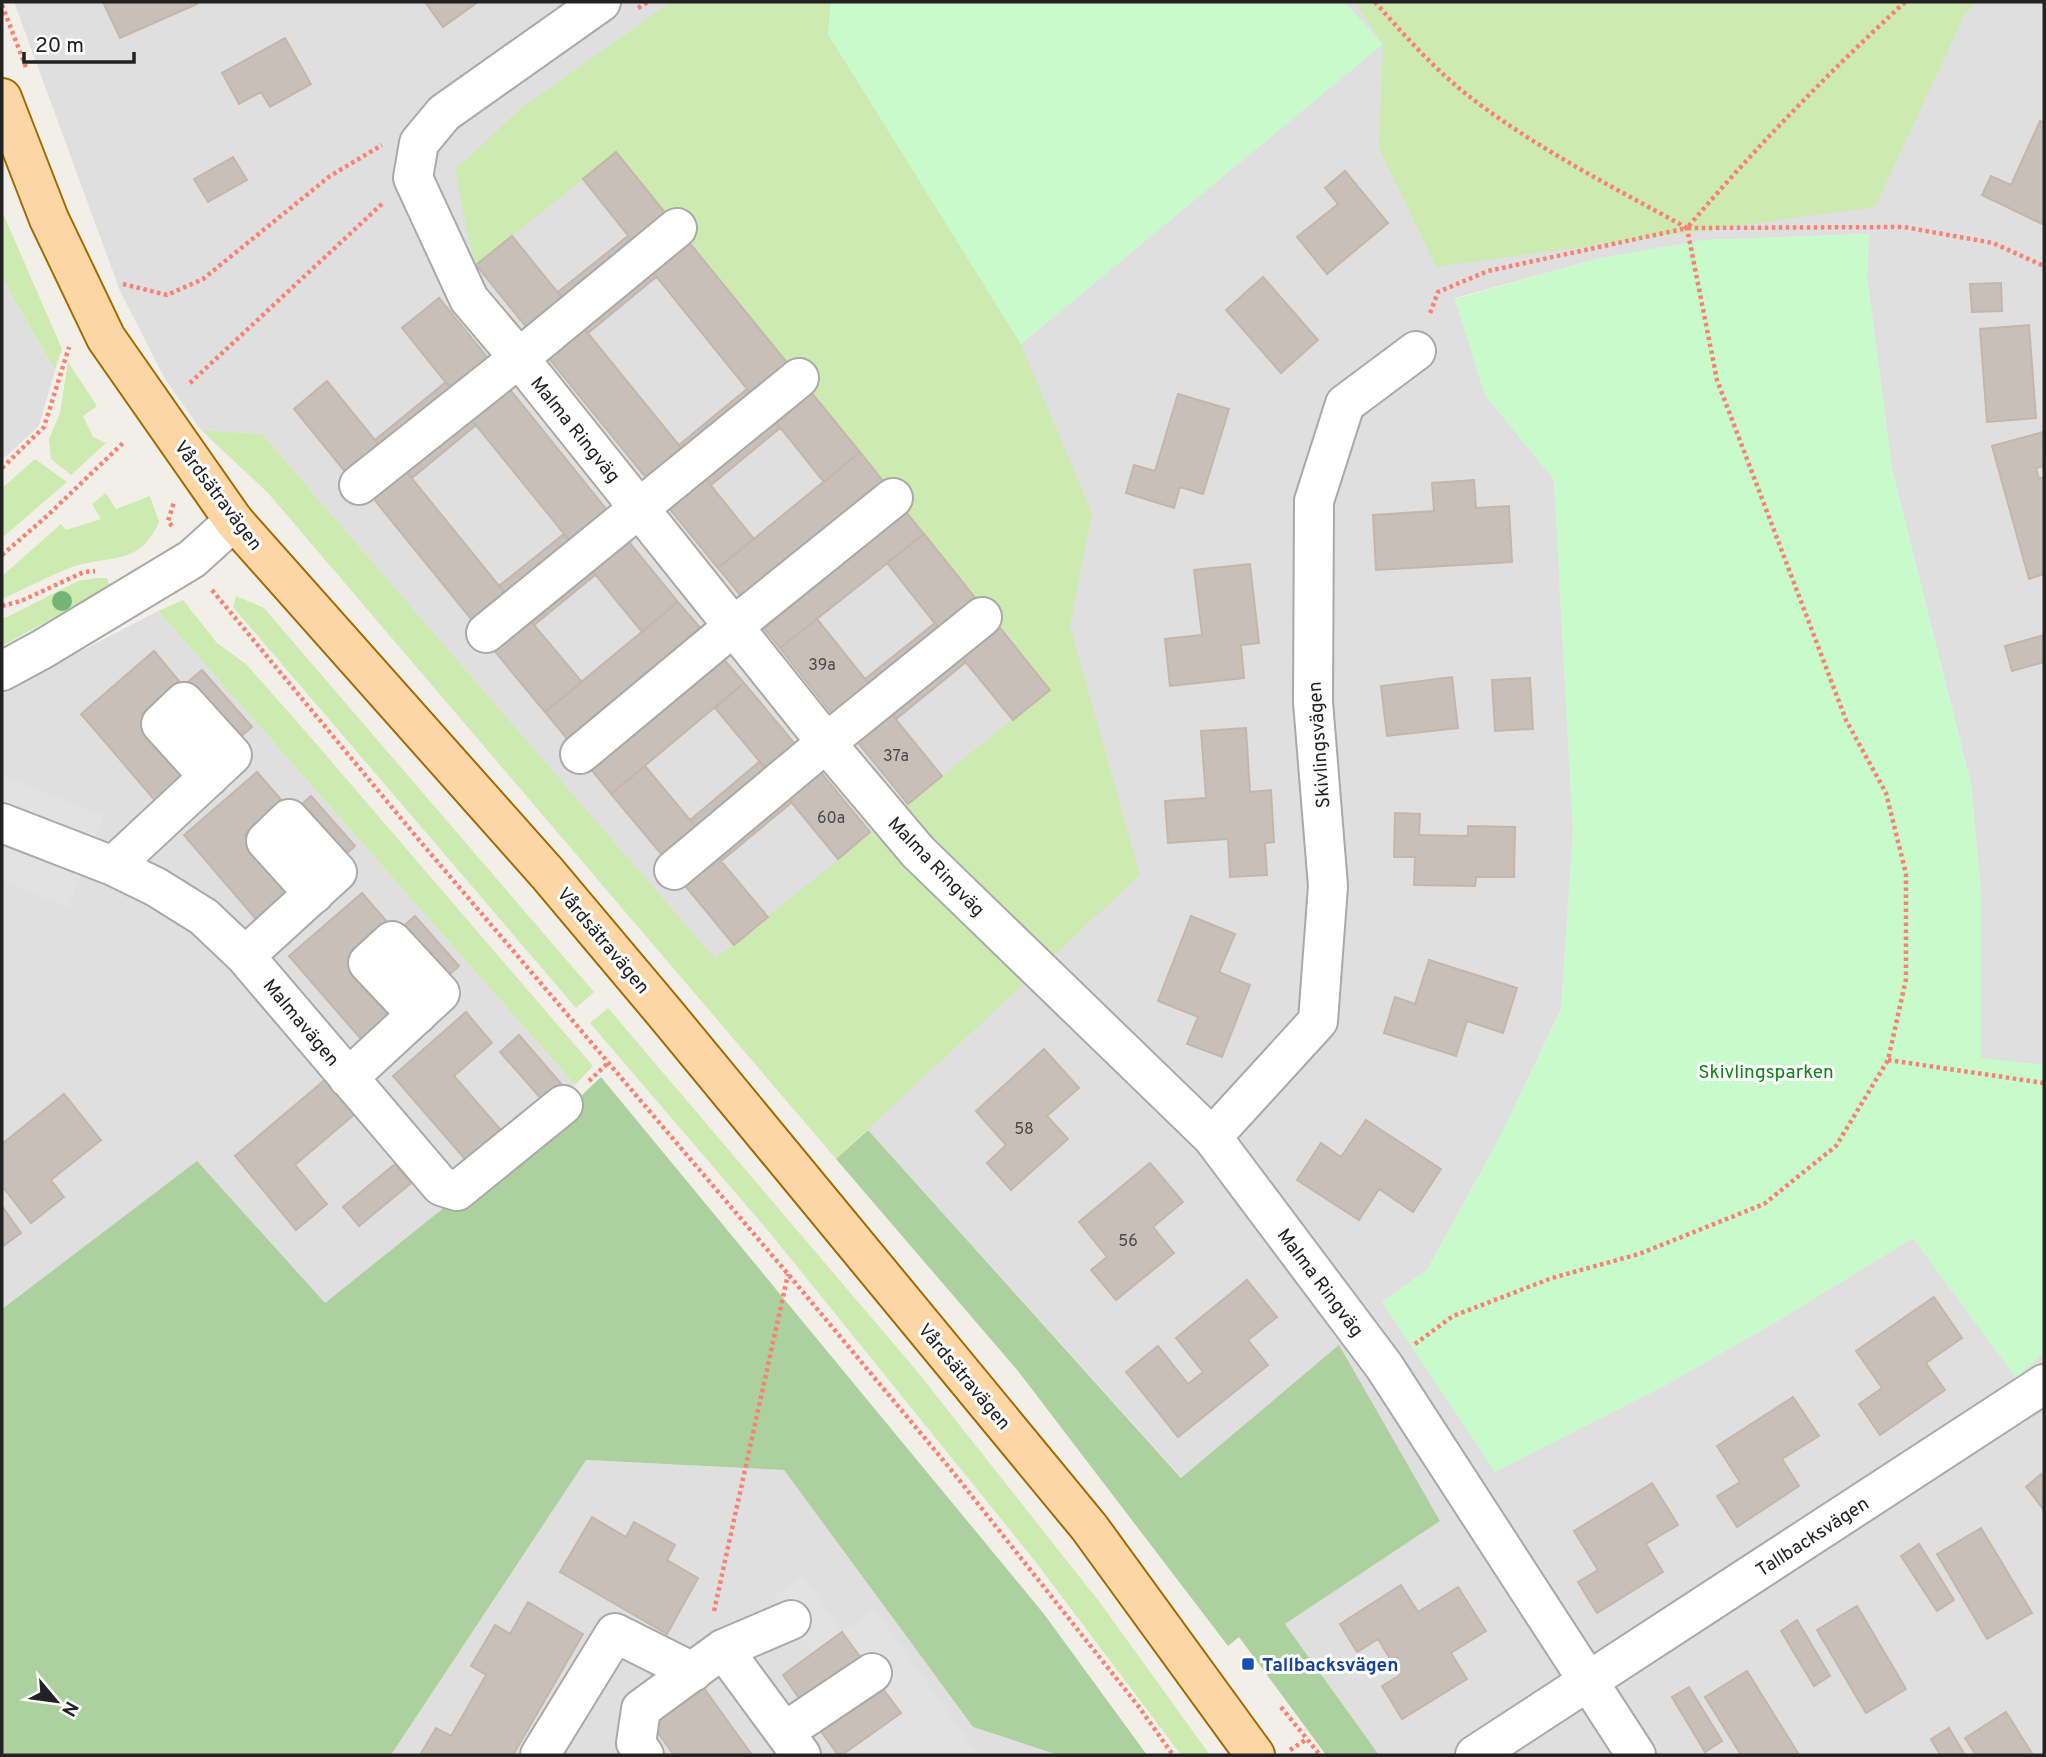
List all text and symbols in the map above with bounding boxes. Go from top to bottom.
scale bar [24,21,135,65]
text: 20 m [35,33,84,60]
street label: Malma Ringväg [524,372,625,488]
street label: Vårdsätravägen [168,436,267,556]
house number: 39a [808,656,836,676]
street label: Skivlingsvägen [1304,681,1336,809]
house number: 37a [883,747,909,767]
house number: 60a [817,809,845,829]
street label: Malma Ringväg [882,812,989,922]
street label: Vårdsätravägen [551,883,654,1000]
street label: Malmavägen [257,975,344,1072]
park label: Skivlingsparken [1698,1061,1834,1085]
house number: 58 [1014,1120,1034,1140]
street label: Malma Ringväg [1271,1224,1368,1342]
house number: 56 [1118,1232,1138,1252]
street label: Vårdsätravägen [912,1319,1015,1436]
street label: Tallbacksvägen [1752,1492,1874,1583]
place label: Tallbacksvägen [1262,1654,1398,1678]
marker: Tallbacksvägen [1240,1656,1256,1672]
north arrow [21,1666,91,1736]
text: N [55,1696,83,1720]

